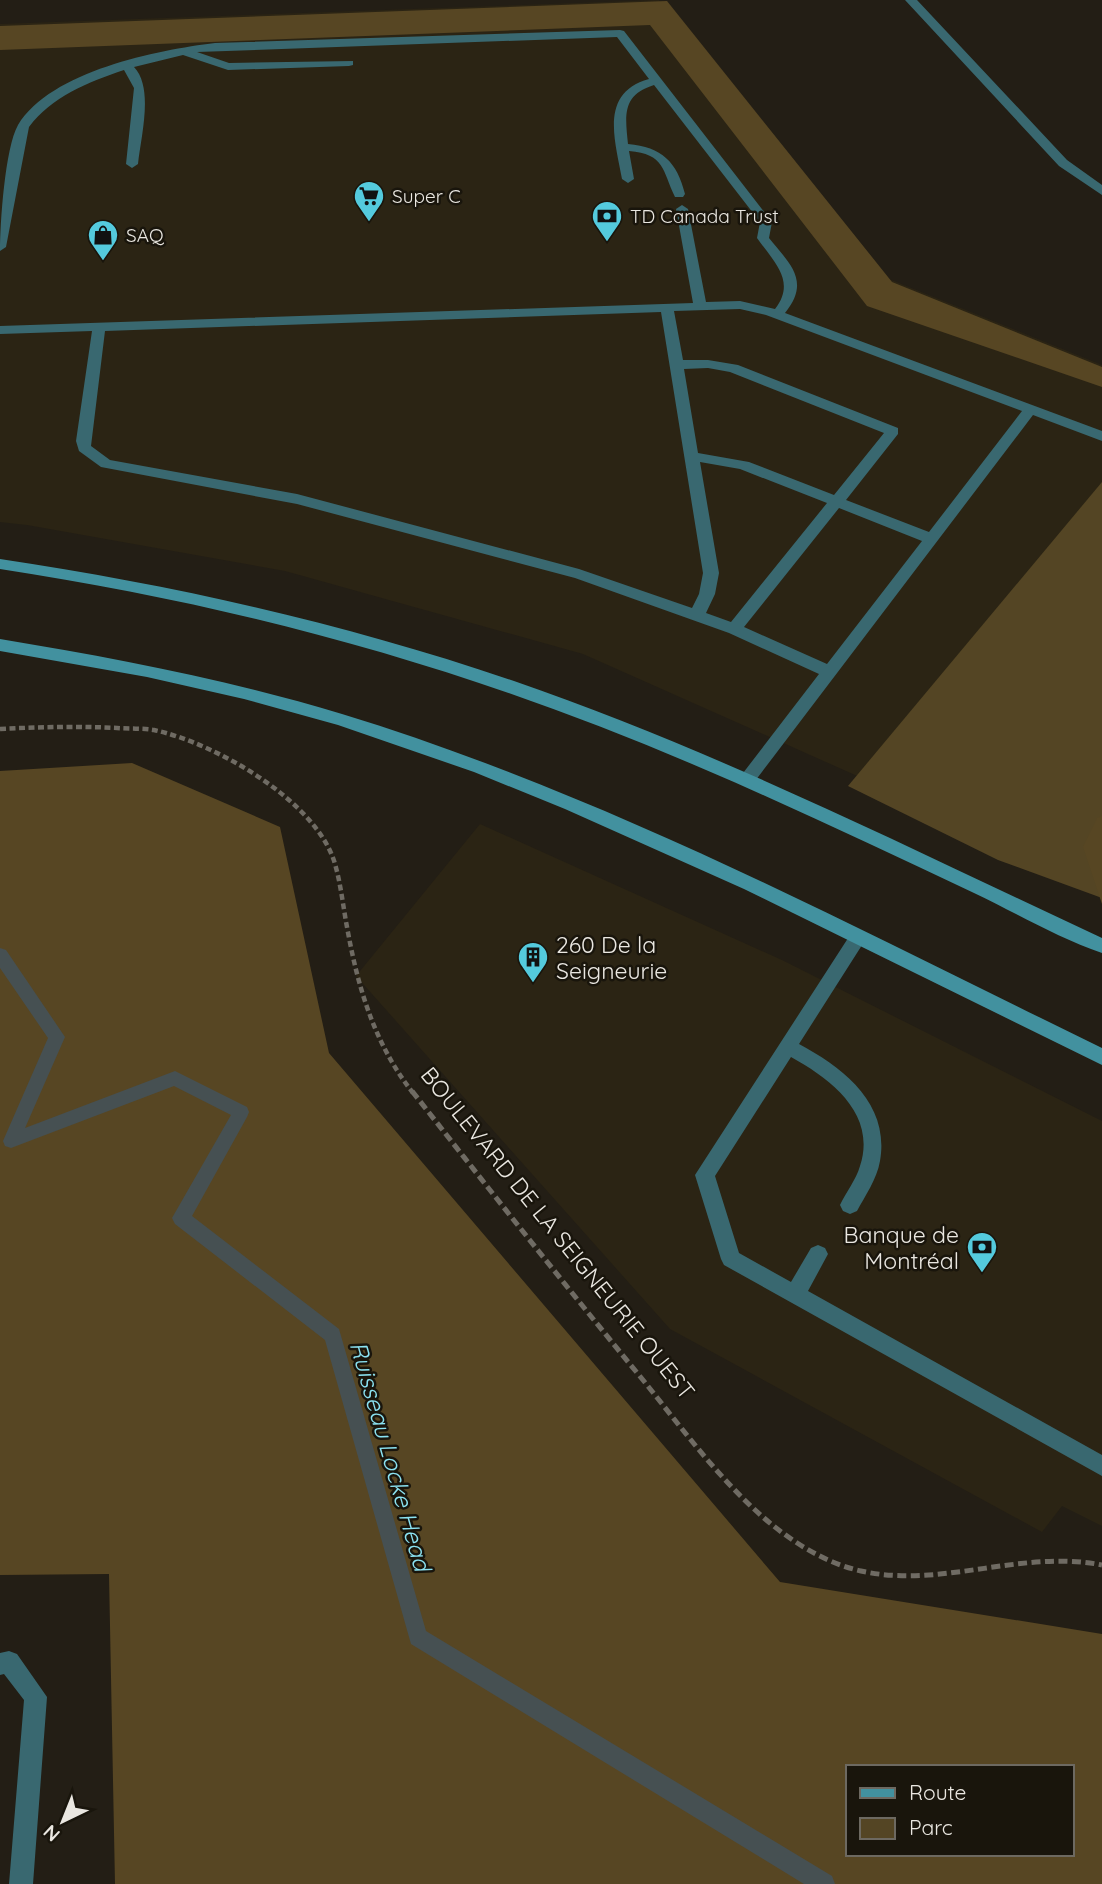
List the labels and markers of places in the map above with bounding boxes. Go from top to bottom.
supermarket icon: Super C [352,179,386,223]
place label: Super C [392,184,461,208]
bank icon: TD Canada Trust [590,199,624,243]
place label: TD Canada Trust [630,204,779,228]
shop icon: SAQ [86,218,120,262]
place label: SAQ [126,223,165,247]
place label: 260 De la Seigneurie [556,930,667,985]
building icon: 260 De la Seigneurie [516,940,550,984]
place label: Banque de Montréal [844,1220,959,1275]
bank icon: Banque de Montréal [965,1230,999,1274]

